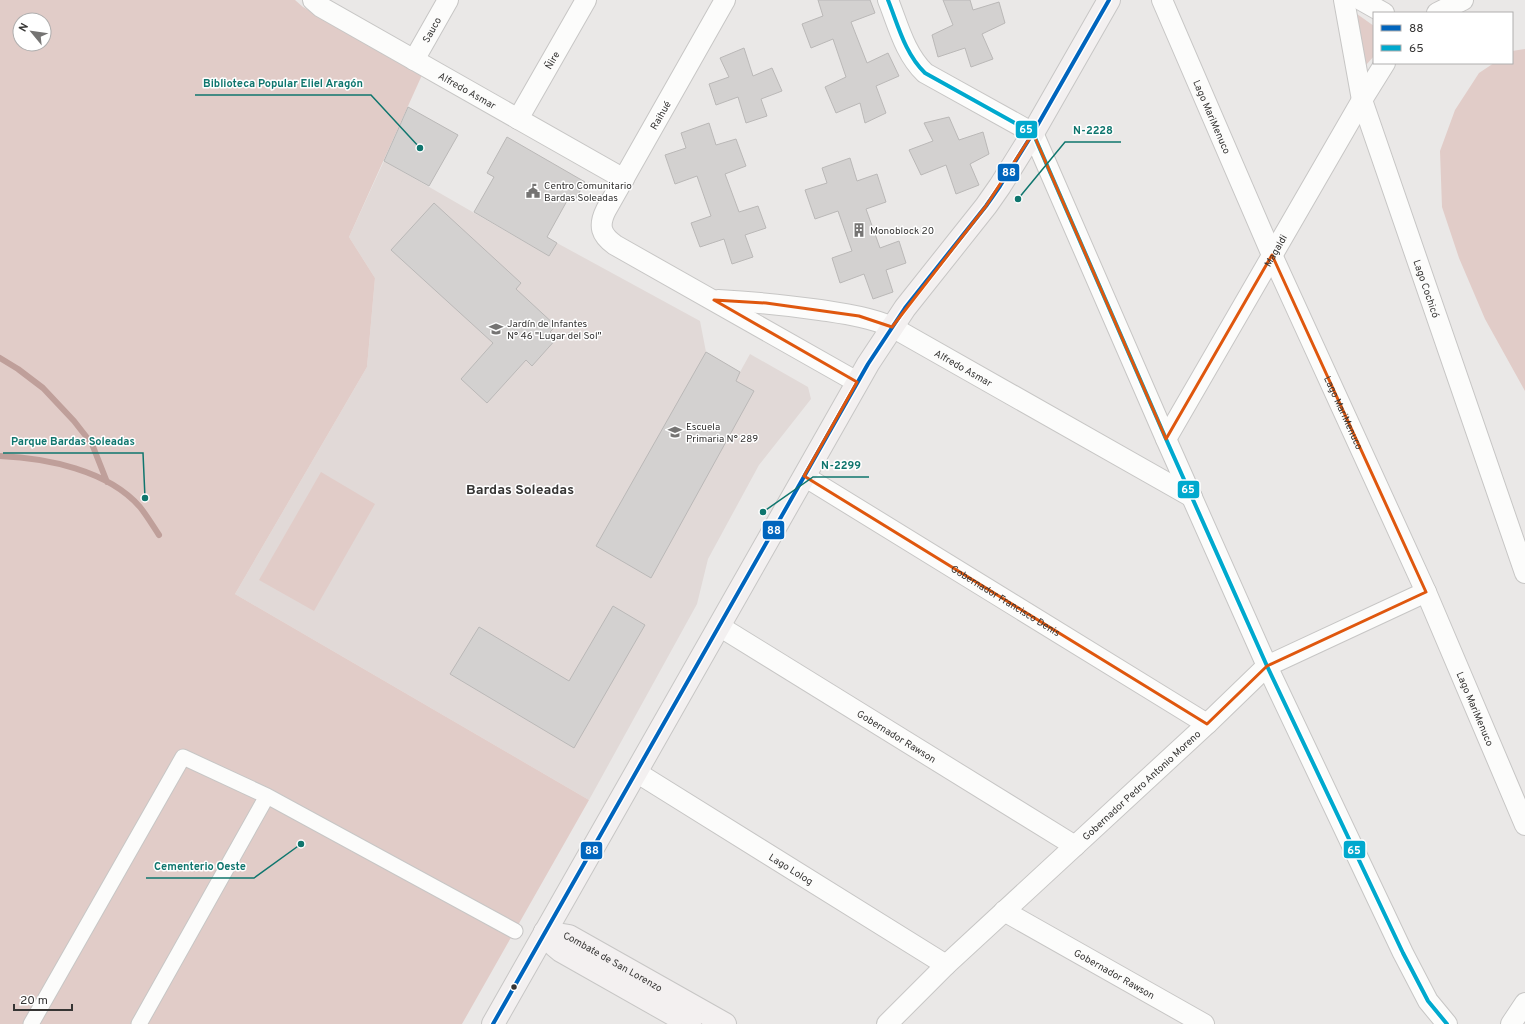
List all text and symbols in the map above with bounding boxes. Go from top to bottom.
north arrow [12,12,52,52]
legend [1373,12,1513,64]
street label: Sauco [420,15,445,45]
text: N [16,21,32,34]
text: 88 [1409,21,1424,37]
text: 65 [1409,41,1424,57]
street label: Ñire [543,49,563,72]
street label: Alfredo Asmar [435,70,498,113]
callout: Biblioteca Popular Eliel Aragón [195,72,371,95]
text: Biblioteca Popular Eliel Aragón [203,77,363,91]
street label: Lago MariMenuco [1189,78,1233,157]
street label: Raihué [648,99,675,132]
callout: N-2228 [1065,119,1121,142]
line badge: 65 [1015,120,1038,139]
text: 65 [1019,123,1033,137]
text: N-2228 [1073,124,1113,138]
line badge: 88 [997,163,1020,182]
text: 88 [1002,166,1016,180]
place label: Centro Comunitario Bardas Soleadas [544,180,632,205]
public building icon: Centro Comunitario Bardas Soleadas [525,183,541,199]
building icon: Monoblock 20 [851,222,867,238]
place label: Monoblock 20 [870,225,934,238]
street label: Magaldi [1262,233,1291,269]
street label: Lago Cochicó [1410,258,1442,320]
place label: Jardín de Infantes N° 46 "Lugar del Sol" [507,318,602,343]
school or university icon: Jardín de Infantes N° 46 "Lugar del Sol" [488,321,504,337]
street label: Alfredo Asmar [932,347,994,390]
street label: Lago MariMenuco [1320,374,1365,452]
place label: Escuela Primaria N° 289 [686,421,758,446]
school or university icon: Escuela Primaria N° 289 [667,424,683,440]
callout: Parque Bardas Soleadas [3,430,143,453]
text: Parque Bardas Soleadas [11,435,135,449]
callout: N-2299 [813,454,869,477]
text: N-2299 [821,459,861,473]
line badge: 65 [1177,480,1200,499]
district label: Bardas Soleadas [466,482,574,499]
text: 65 [1181,483,1195,497]
line badge: 88 [762,520,785,540]
text: 88 [767,524,781,538]
street label: Gobernador Francisco Denis [948,563,1062,640]
street label: Lago MariMenuco [1453,670,1496,749]
street label: Gobernador Rawson [854,708,938,767]
street label: Gobernador Pedro Antonio Moreno [1080,728,1204,844]
line badge: 65 [1343,840,1366,859]
line badge: 88 [580,841,603,860]
text: 88 [585,844,599,858]
text: 65 [1347,844,1361,858]
street label: Lago Lolog [766,851,815,889]
callout: Cementerio Oeste [146,855,254,878]
text: Cementerio Oeste [154,860,246,874]
street label: Combate de San Lorenzo [562,930,665,996]
street label: Gobernador Rawson [1071,947,1157,1003]
unlabelled marker [509,982,519,992]
scale bar [14,986,72,1012]
text: 20 m [20,993,48,1009]

